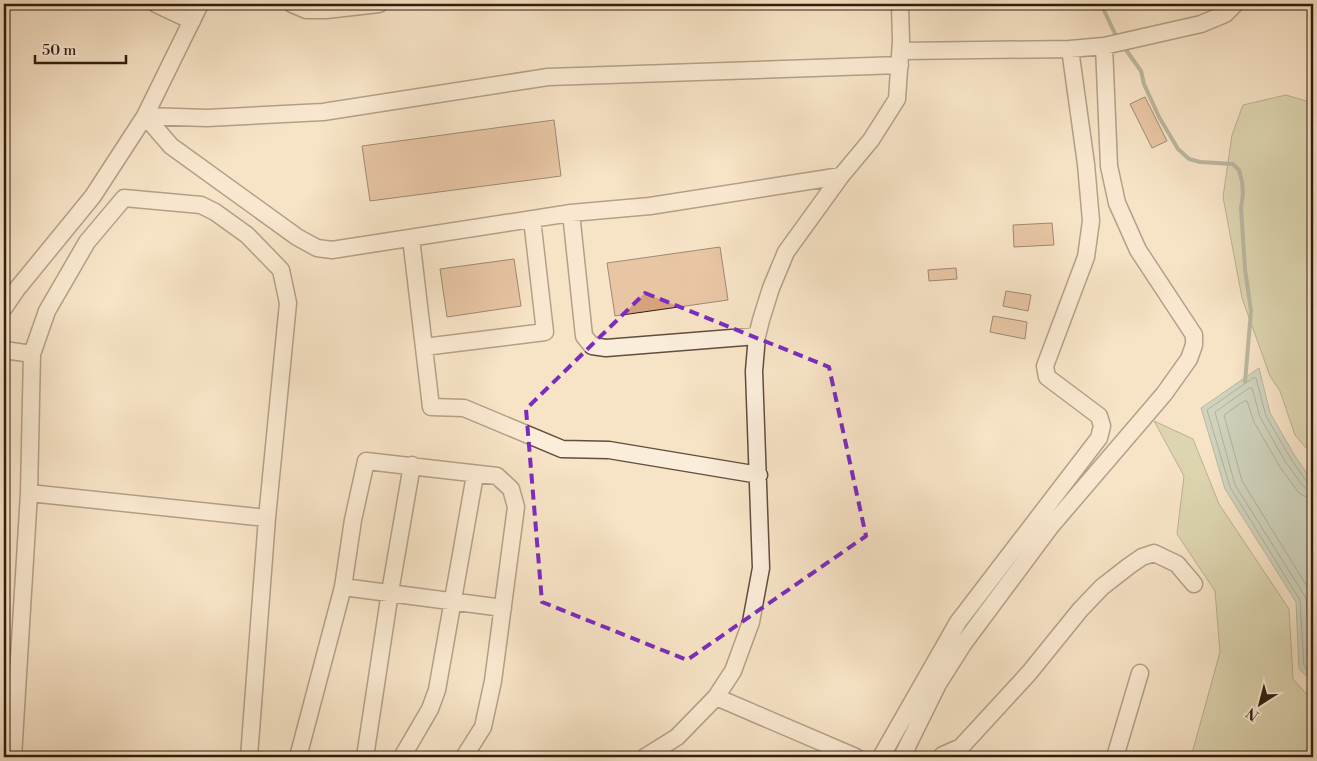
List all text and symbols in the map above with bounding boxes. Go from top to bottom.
scale bar [35,32,126,64]
text: 50 m [42,41,76,60]
north arrow [1234,678,1284,728]
text: N [1243,703,1263,724]

